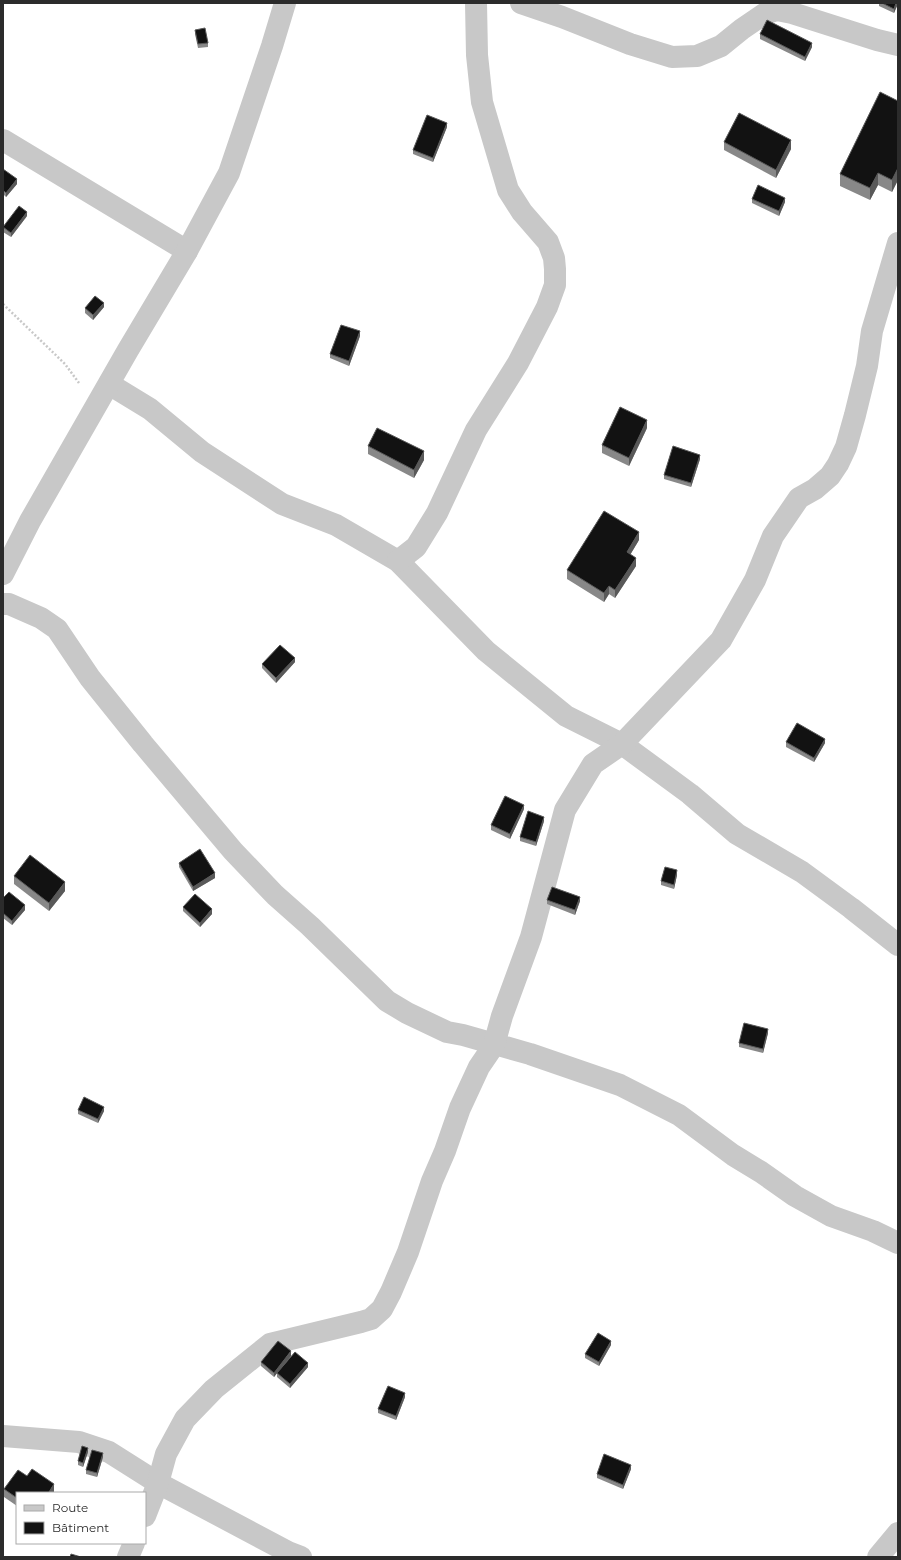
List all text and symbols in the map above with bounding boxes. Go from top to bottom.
legend [16,1492,146,1544]
text: Route [52,1500,88,1515]
text: Bâtiment [52,1520,109,1535]

